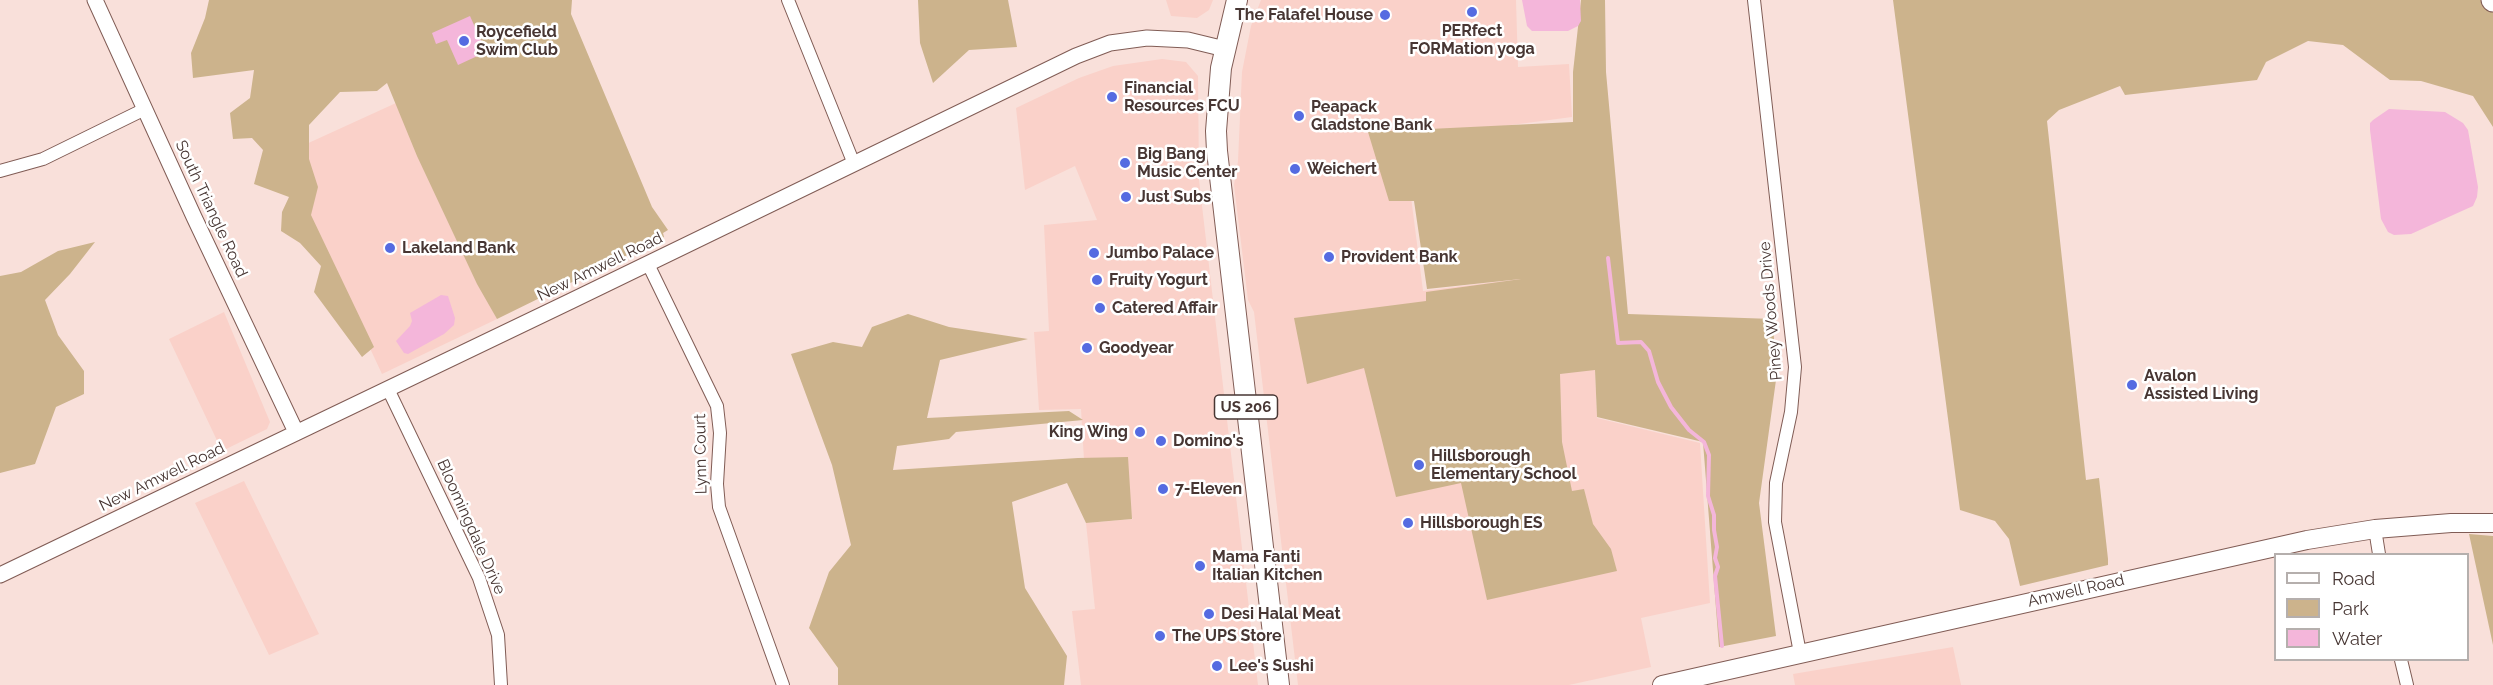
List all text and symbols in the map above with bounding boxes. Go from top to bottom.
place label: The Falafel House [1235,5,1373,25]
marker: PERfect FORMation yoga [1465,5,1479,19]
marker: The Falafel House [1378,8,1392,22]
place label: PERfect FORMation yoga [1409,21,1535,59]
place label: Roycefield Swim Club [476,22,558,60]
marker: Roycefield Swim Club [457,34,471,48]
place label: Financial Resources FCU [1124,78,1240,116]
marker: Financial Resources FCU [1105,90,1119,104]
place label: Peapack Gladstone Bank [1311,97,1433,135]
marker: Peapack Gladstone Bank [1292,109,1306,123]
street label: South Triangle Road [171,137,251,281]
place label: Big Bang Music Center [1137,144,1238,182]
marker: Big Bang Music Center [1118,156,1132,170]
place label: Weichert [1307,159,1377,179]
marker: Weichert [1288,162,1302,176]
place label: Just Subs [1138,187,1211,207]
marker: Just Subs [1119,190,1133,204]
street label: New Amwell Road [534,228,666,306]
place label: Lakeland Bank [402,238,515,258]
marker: Lakeland Bank [383,241,397,255]
street label: Piney Woods Drive [1755,241,1787,381]
place label: Jumbo Palace [1106,243,1214,263]
marker: Jumbo Palace [1087,246,1101,260]
place label: Provident Bank [1341,247,1458,267]
marker: Provident Bank [1322,250,1336,264]
place label: Fruity Yogurt [1109,270,1208,290]
marker: Fruity Yogurt [1090,273,1104,287]
place label: Catered Affair [1112,298,1218,318]
marker: Catered Affair [1093,301,1107,315]
place label: Goodyear [1099,338,1174,358]
marker: Goodyear [1080,341,1094,355]
place label: Avalon Assisted Living [2144,366,2258,404]
marker: Avalon Assisted Living [2125,378,2139,392]
road number: US 206 [1214,395,1278,419]
street label: Lynn Court [691,414,711,494]
place label: King Wing [1049,422,1128,442]
marker: King Wing [1133,425,1147,439]
place label: Domino's [1173,431,1244,451]
marker: Domino's [1154,434,1168,448]
street label: New Amwell Road [96,438,228,516]
place label: Hillsborough Elementary School [1431,446,1576,484]
street label: Bloomingdale Drive [433,456,509,598]
marker: Hillsborough Elementary School [1412,458,1426,472]
place label: 7-Eleven [1175,479,1242,499]
marker: 7-Eleven [1156,482,1170,496]
place label: Hillsborough ES [1420,513,1543,533]
marker: Hillsborough ES [1401,516,1415,530]
place label: Mama Fanti Italian Kitchen [1212,547,1322,585]
legend [2274,553,2469,661]
marker: Mama Fanti Italian Kitchen [1193,559,1207,573]
text: Road [2332,568,2375,589]
street label: Amwell Road [2026,571,2126,611]
text: Park [2332,598,2369,619]
place label: Desi Halal Meat [1221,604,1341,624]
marker: Desi Halal Meat [1202,607,1216,621]
place label: The UPS Store [1172,626,1282,646]
text: Water [2332,628,2382,649]
marker: The UPS Store [1153,629,1167,643]
place label: Lee's Sushi [1229,656,1314,676]
marker: Lee's Sushi [1210,659,1224,673]

